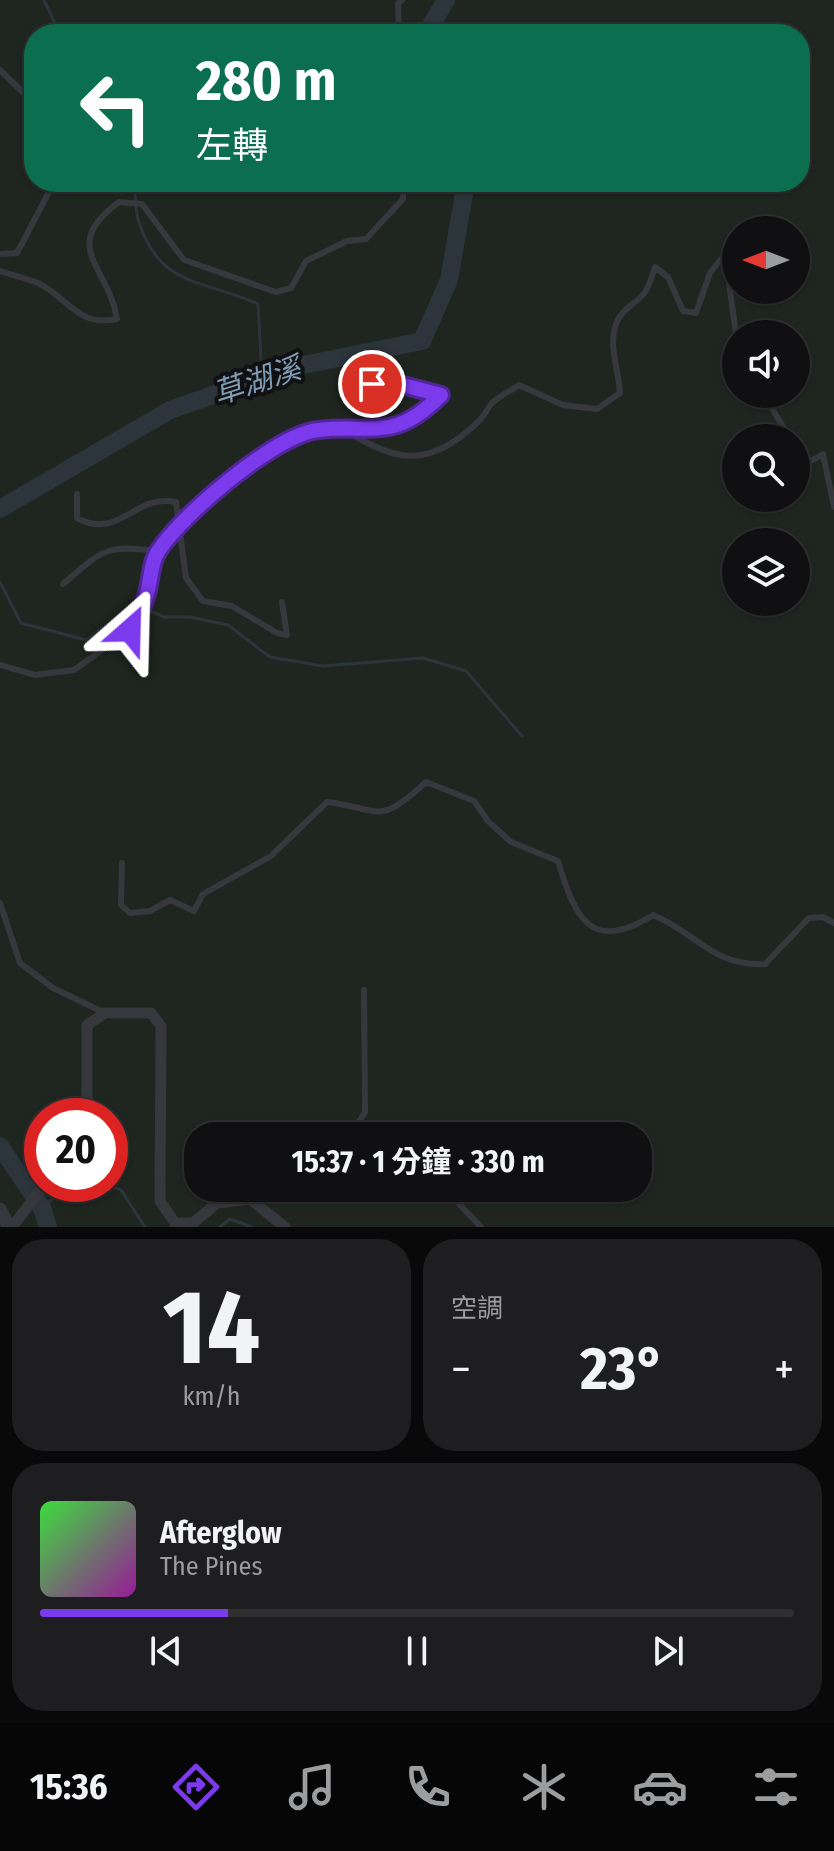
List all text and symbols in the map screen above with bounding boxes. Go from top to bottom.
text: 280 m [196,48,336,115]
icon: left [64,56,168,160]
text: 左轉 [196,124,268,168]
north arrow [722,216,810,304]
map controls [722,216,810,616]
button: sound [722,320,810,408]
water label: 草湖溪 [209,349,309,412]
pin [338,350,406,418]
icon: arrive [350,362,394,406]
button: search [722,424,810,512]
button: layers [722,528,810,616]
position arrow [88,588,172,672]
speed limit sign: 20 [24,1098,128,1202]
text: 15:37 · 1 分鐘 · 330 m [291,1144,545,1180]
text: 14 [163,1266,260,1391]
text: 空調 [451,1293,503,1324]
text: 23° [580,1333,665,1405]
text: − [451,1343,471,1396]
text: + [774,1343,794,1396]
text: km/h [183,1381,240,1412]
text: Afterglow [160,1515,282,1551]
text: The Pines [160,1551,263,1582]
icon: previous [144,1629,188,1673]
icon: pause [395,1629,439,1673]
icon: next [646,1629,690,1673]
icon: directions [168,1759,224,1815]
icon: music [284,1759,340,1815]
icon: phone [400,1759,456,1815]
icon: climate [516,1759,572,1815]
icon: car [632,1759,688,1815]
icon: filters [748,1759,804,1815]
text: 15:36 [30,1765,108,1809]

